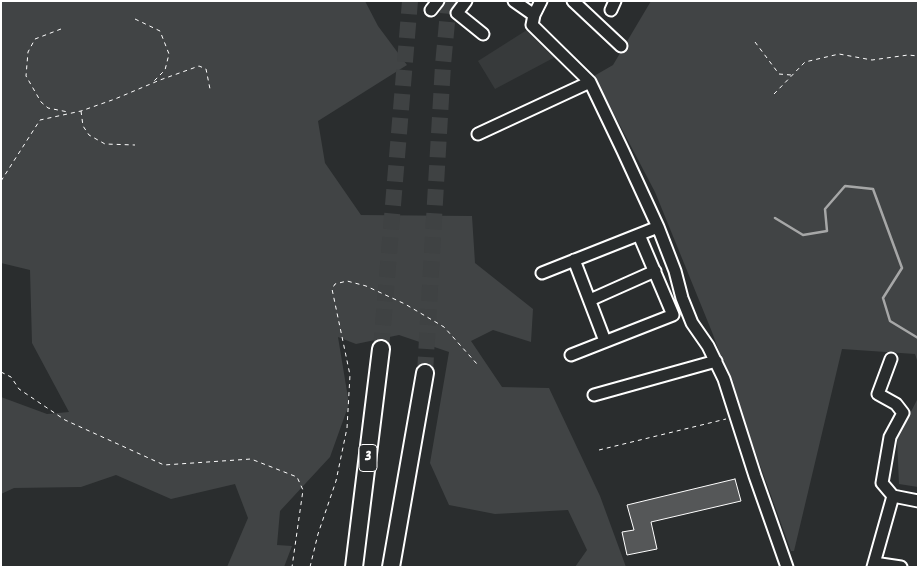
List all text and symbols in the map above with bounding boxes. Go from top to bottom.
road number: 3 [359,444,377,472]

